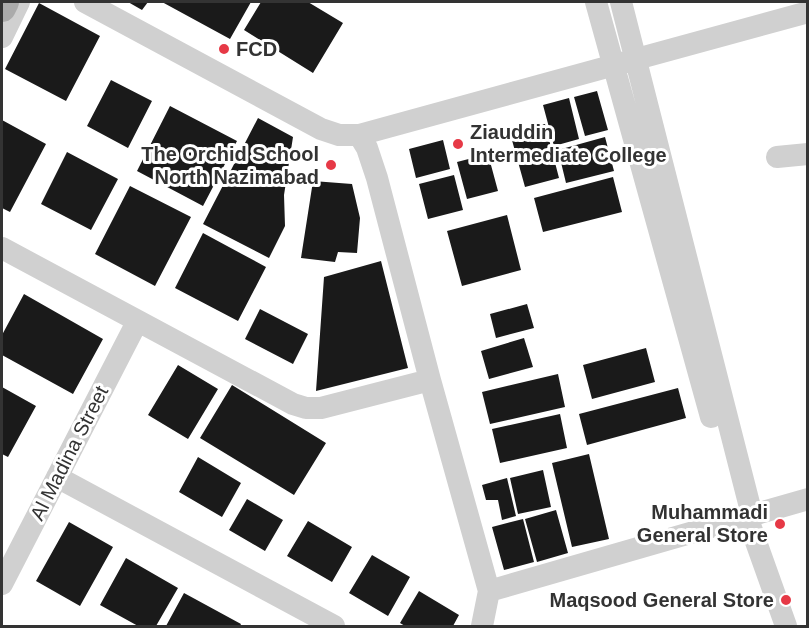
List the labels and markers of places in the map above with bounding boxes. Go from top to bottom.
place label: FCD [236,38,277,60]
marker: FCD [217,42,231,56]
place label: Ziauddin Intermediate College [470,121,667,166]
marker: Ziauddin Intermediate College [451,137,465,151]
place label: The Orchid School North Nazimabad [141,143,319,188]
marker: The Orchid School North Nazimabad [324,158,338,172]
place label: Muhammadi General Store [637,501,768,546]
marker: Muhammadi General Store [773,517,787,531]
place label: Maqsood General Store [550,589,774,611]
marker: Maqsood General Store [779,593,793,607]

